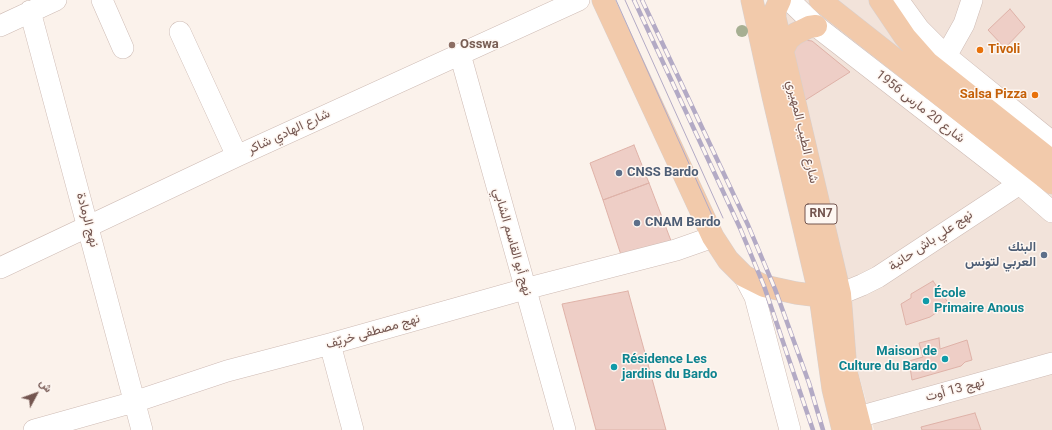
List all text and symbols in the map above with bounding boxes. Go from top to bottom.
place label: Osswa [460,37,499,53]
marker: Osswa [447,40,457,50]
place label: Tivoli [988,42,1020,58]
marker: Tivoli [975,45,985,55]
street label: شارع 20 مارس 1956 [872,67,968,147]
street label: شارع الطيب المهيري [783,79,821,185]
place label: Salsa Pizza [960,87,1027,103]
marker: Salsa Pizza [1030,90,1040,100]
street label: شارع الهادي شاكر [245,106,333,158]
place label: CNSS Bardo [627,165,698,181]
marker: CNSS Bardo [614,168,624,178]
street label: نهج أبو القاسم الشابي [489,186,535,298]
street label: نهج الرمادة [72,191,102,249]
road number: RN7 [805,204,837,224]
street label: نهج علي باش حانبة [886,207,976,275]
place label: CNAM Bardo [645,215,721,231]
marker: CNAM Bardo [632,218,642,228]
place label: البنك العربي لتونس [965,240,1036,271]
marker: البنك العربي لتونس [1039,250,1049,260]
place label: École Primaire Anous [934,286,1024,317]
marker: École Primaire Anous [921,296,931,306]
street label: نهج مصطفى خريّف [324,311,422,353]
place label: Maison de Culture du Bardo [839,344,937,375]
place label: Résidence Les jardins du Bardo [622,352,717,383]
marker: Maison de Culture du Bardo [940,354,950,364]
marker: Résidence Les jardins du Bardo [609,362,619,372]
north arrow [16,374,56,414]
street label: نهج 13 أوت [924,375,986,405]
text: ش [36,377,55,395]

